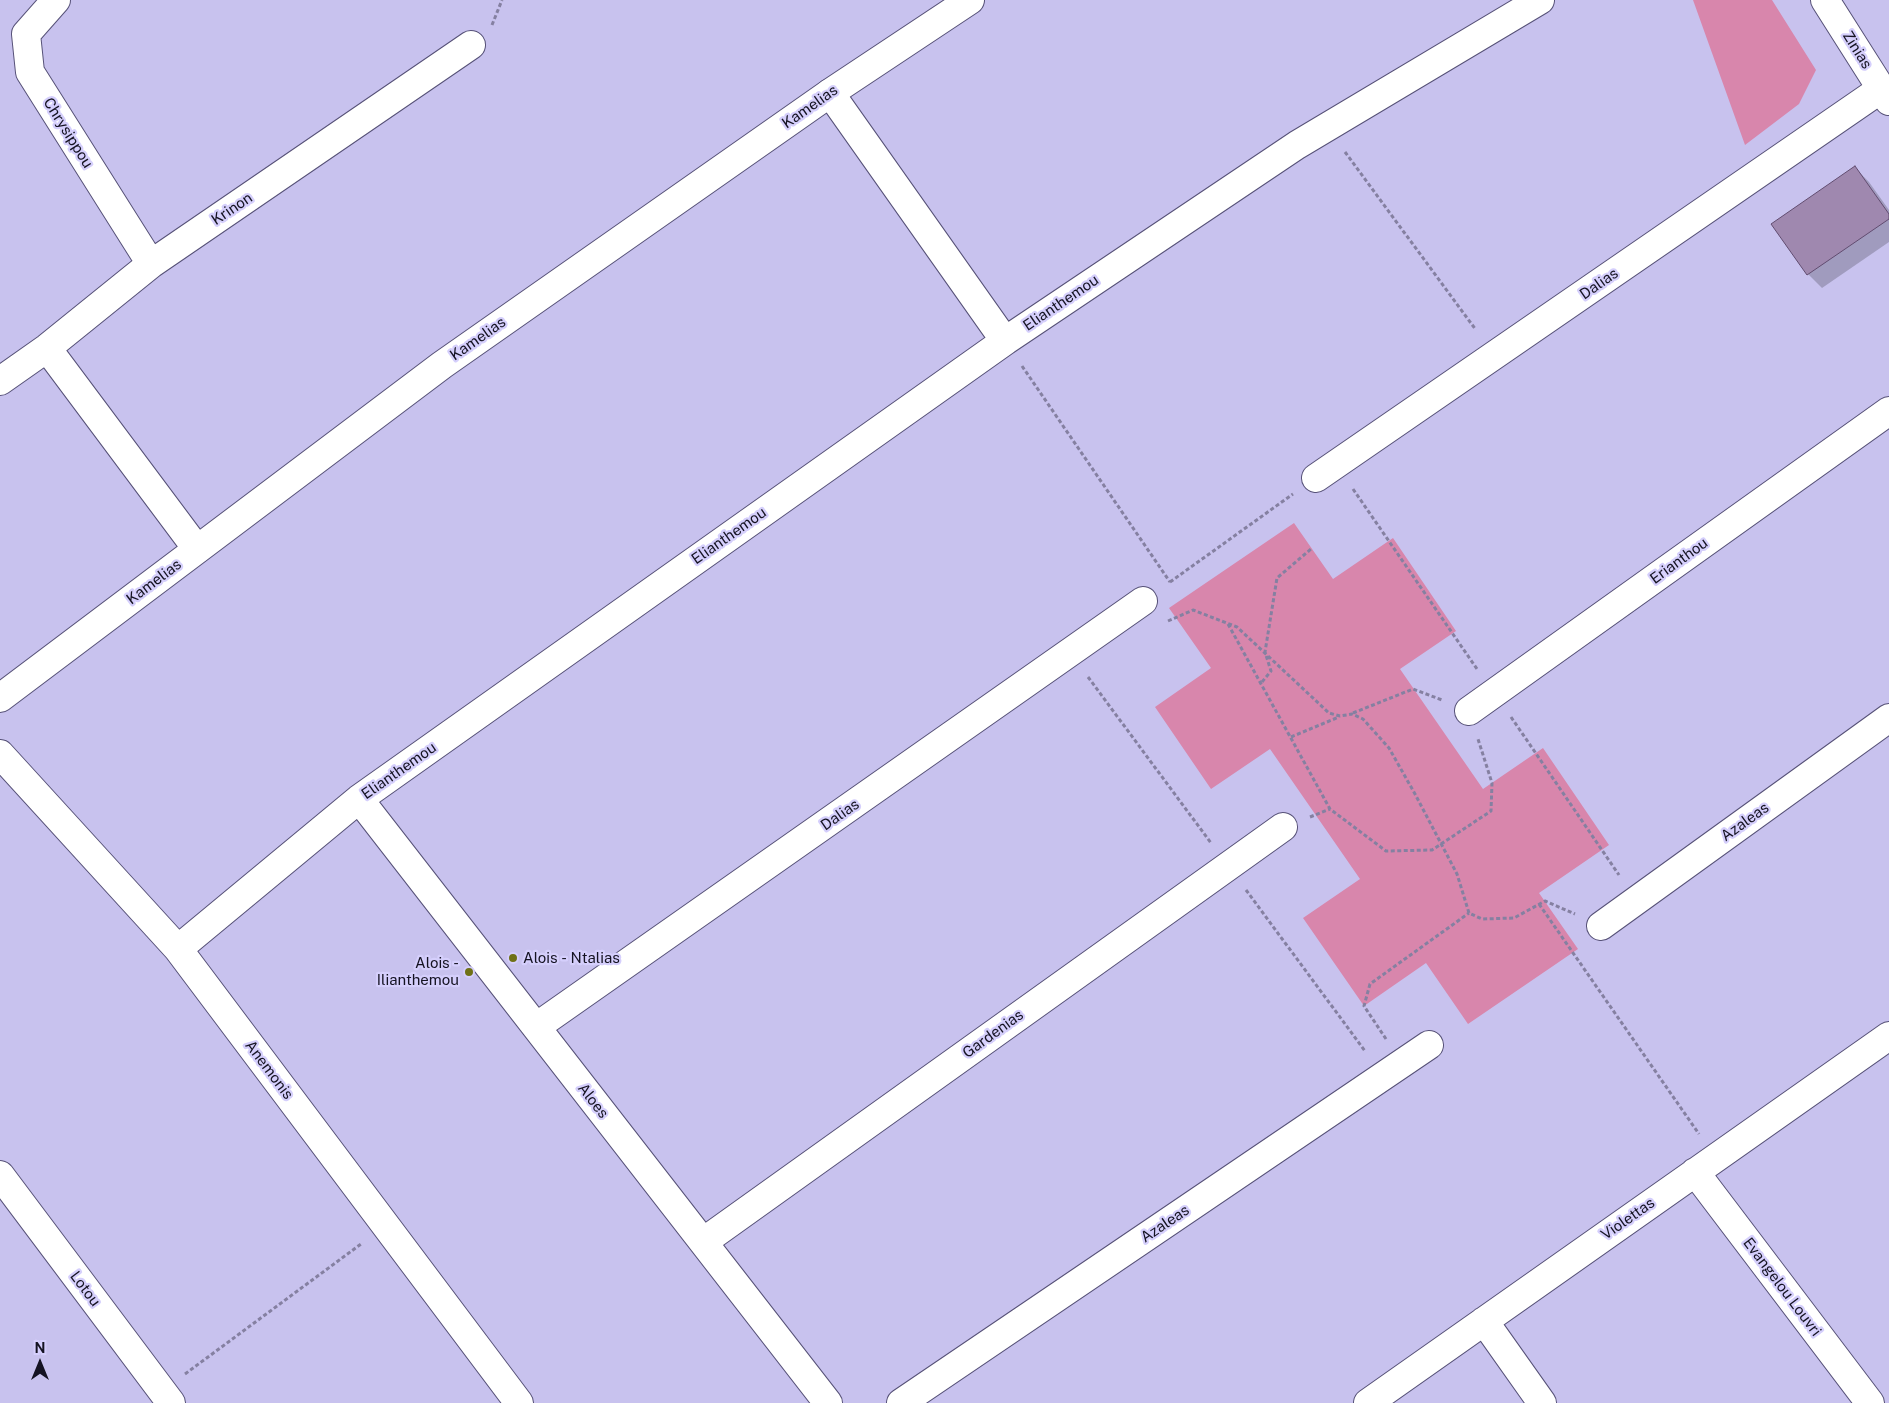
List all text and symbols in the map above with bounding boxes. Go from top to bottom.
street label: Zinias [1838,28,1876,72]
street label: Kamelias [779,81,841,133]
street label: Chrysippou [39,95,97,171]
street label: Krinon [208,189,256,229]
street label: Dalias [1576,264,1622,304]
street label: Elianthemou [1020,271,1102,335]
street label: Kamelias [447,313,509,365]
street label: Elianthemou [688,504,770,568]
street label: Erianthou [1647,534,1711,588]
street label: Kamelias [123,556,185,608]
street label: Elianthemou [358,739,440,803]
street label: Dalias [817,795,863,835]
street label: Azaleas [1718,799,1772,845]
place label: Alois - Ntalias [523,949,620,967]
marker: Alois - Ntalias [507,952,519,964]
place label: Alois - Ilianthemou [377,954,459,989]
marker: Alois - Ilianthemou [463,966,475,978]
street label: Gardenias [959,1006,1027,1062]
street label: Anemonis [241,1037,297,1103]
street label: Aloes [574,1080,612,1122]
street label: Violettas [1598,1194,1658,1244]
street label: Azaleas [1137,1201,1193,1247]
street label: Evangelou Louvri [1739,1234,1825,1340]
street label: Lotou [66,1268,104,1310]
north arrow [15,1338,65,1388]
text: N [35,1340,45,1356]

